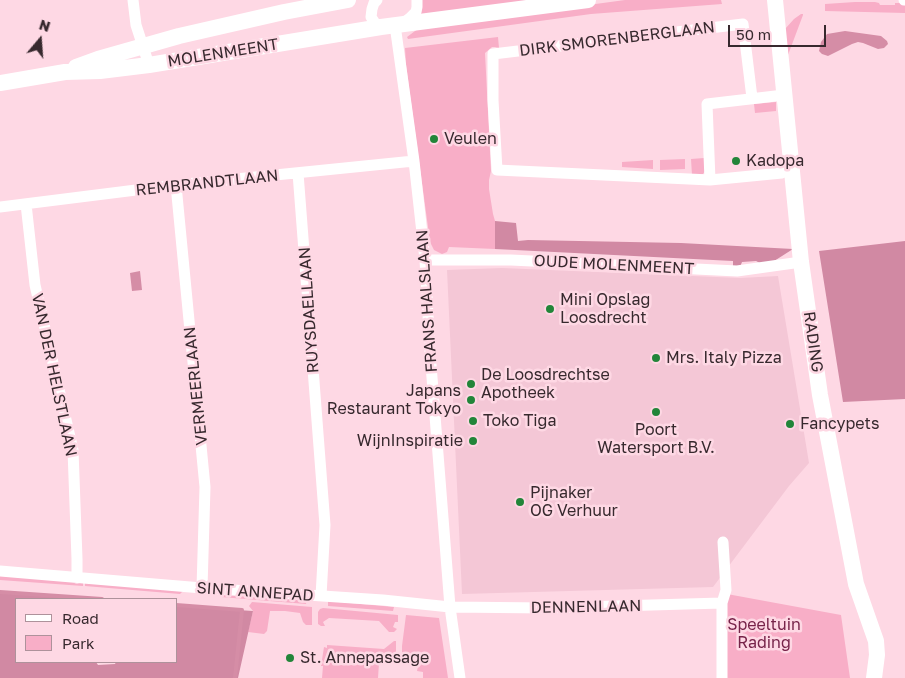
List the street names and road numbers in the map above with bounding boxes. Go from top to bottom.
street label: DIRK SMORENBERGLAAN [518,17,716,61]
street label: MOLENMEENT [166,35,280,71]
street label: REMBRANDTLAAN [135,166,279,200]
street label: FRANS HALSLAAN [412,229,442,373]
street label: RUYSDAELLAAN [295,246,323,374]
street label: OUDE MOLENMEENT [533,251,695,279]
street label: VAN DER HELSTLAAN [27,292,81,458]
street label: RADING [799,310,827,374]
street label: VERMEERLAAN [180,326,212,446]
street label: SINT ANNEPAD [196,578,314,606]
street label: DENNENLAAN [530,596,642,618]

